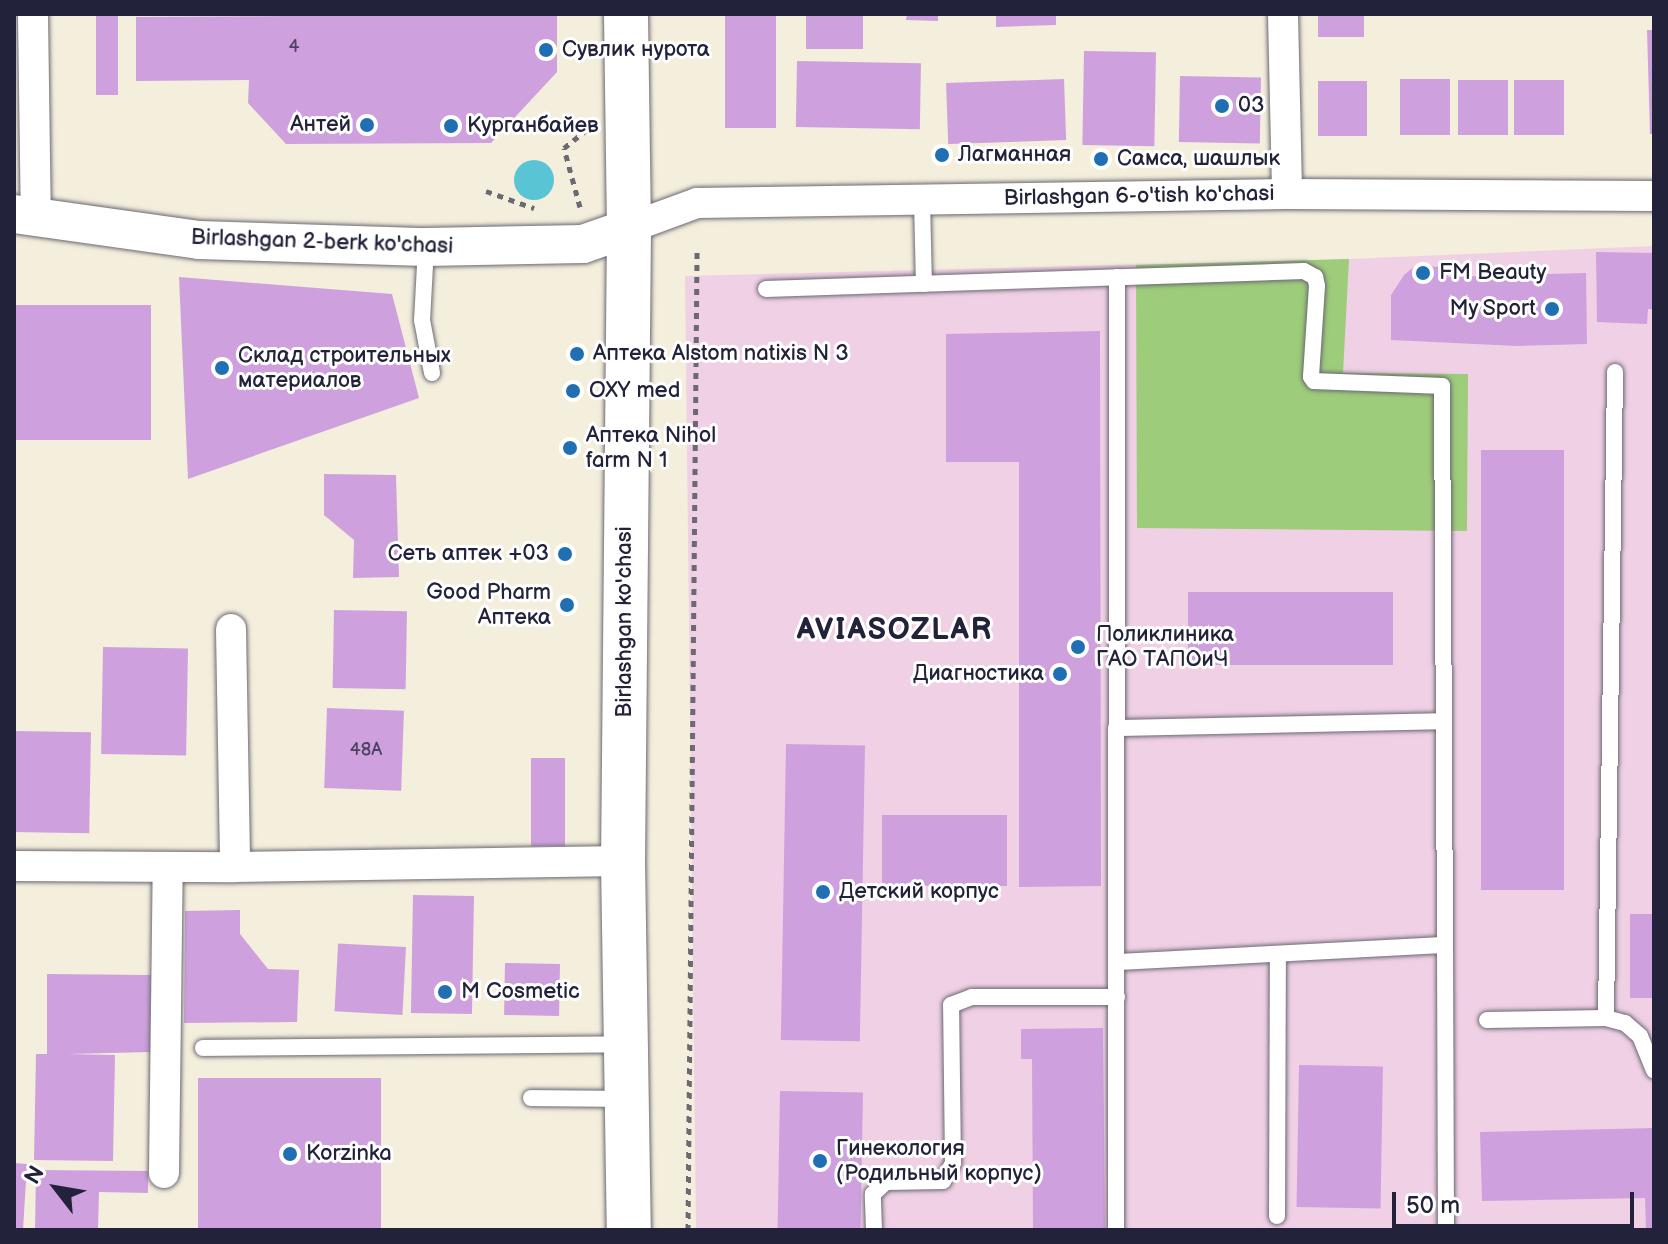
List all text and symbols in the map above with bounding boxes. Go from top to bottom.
house number: 4 [289,36,299,58]
place label: Сувлик нурота [562,37,710,63]
marker: Сувлик нурота [537,41,555,59]
place label: 03 [1238,93,1264,119]
marker: 03 [1213,97,1231,115]
place label: Антей [290,112,351,138]
place label: Курганбайев [467,113,599,139]
marker: Антей [358,116,376,134]
marker: Курганбайев [442,117,460,135]
place label: Лагманная [958,142,1071,168]
marker: Лагманная [933,146,951,164]
place label: Самса, шашлык [1117,146,1280,172]
marker: Самса, шашлык [1092,150,1110,168]
street label: Birlashgan 6-o'tish ko'chasi [1003,180,1275,212]
street label: Birlashgan 2-berk ko'chasi [190,224,454,260]
place label: FM Beauty [1439,260,1547,286]
marker: FM Beauty [1414,264,1432,282]
place label: My Sport [1448,296,1536,322]
marker: My Sport [1543,300,1561,318]
place label: Аптека Alstom natixis N 3 [593,341,849,367]
place label: Склад строительных материалов [238,342,451,394]
marker: Аптека Alstom natixis N 3 [568,345,586,363]
marker: Склад строительных материалов [213,359,231,377]
place label: OXY med [589,378,680,404]
marker: OXY med [564,382,582,400]
place label: Аптека Nihol farm N 1 [586,422,716,474]
marker: Аптека Nihol farm N 1 [561,439,579,457]
street label: Birlashgan ko'chasi [612,526,638,718]
place label: Сеть аптек +03 [388,541,549,567]
marker: Сеть аптек +03 [556,545,574,563]
place label: Good Pharm Аптека [426,579,551,630]
marker: Good Pharm Аптека [558,596,576,614]
district label: AVIASOZLAR [797,612,993,648]
place label: Поликлиника ГАО ТАПОиЧ [1096,621,1234,672]
marker: Поликлиника ГАО ТАПОиЧ [1067,636,1089,658]
place label: Диагностика [913,661,1044,687]
marker: Диагностика [1051,665,1069,683]
house number: 48A [350,739,382,761]
place label: Детский корпус [839,879,999,905]
marker: Детский корпус [814,883,832,901]
place label: M Cosmetic [461,979,580,1005]
marker: M Cosmetic [436,983,454,1001]
place label: Гинекология (Родильный корпус) [836,1135,1042,1186]
place label: Korzinka [306,1141,392,1167]
marker: Korzinka [281,1145,299,1163]
north arrow [16,1148,96,1228]
marker: Гинекология (Родильный корпус) [811,1152,829,1170]
text: N [19,1161,51,1189]
scale bar [1396,1176,1638,1226]
text: 50 m [1406,1191,1460,1220]

